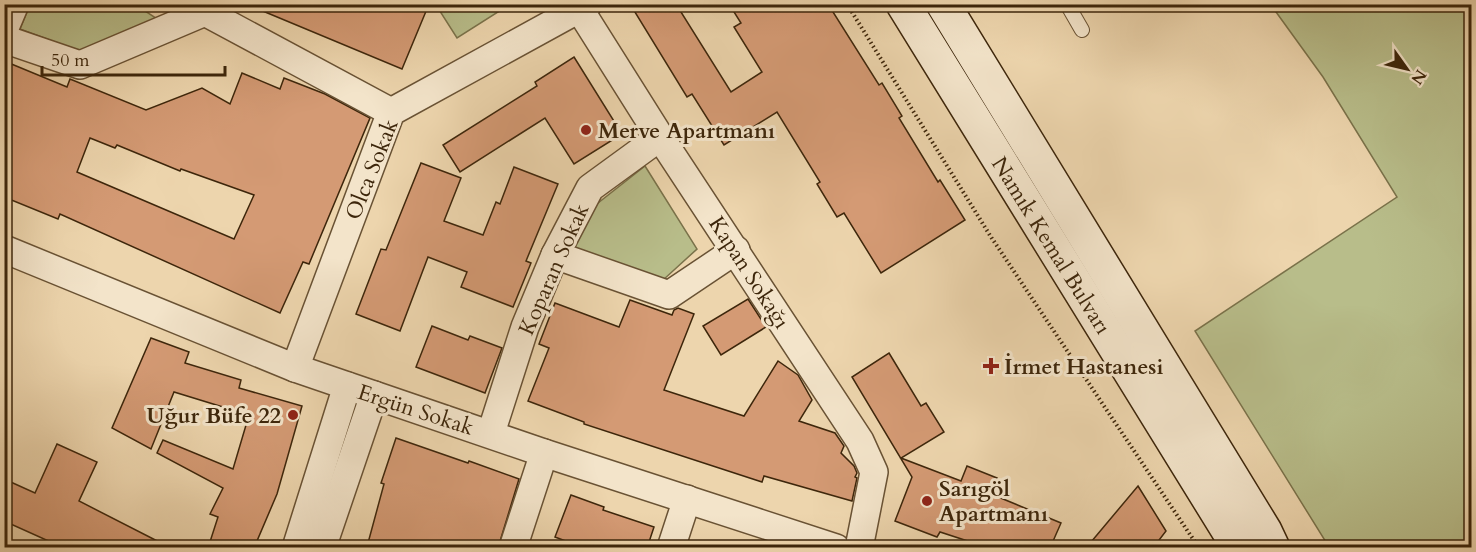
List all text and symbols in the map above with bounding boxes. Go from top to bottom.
scale bar [42,39,225,77]
north arrow [1377,39,1437,99]
text: 50 m [51,48,90,73]
text: N [1406,65,1432,89]
street label: Olca Sokak [338,114,406,224]
place label: Merve Apartmanı [598,116,775,146]
marker: Merve Apartmanı [579,123,593,137]
street label: Namık Kemal Bulvarı [984,151,1118,340]
street label: Koparan Sokak [511,199,596,340]
street label: Kapan Sokağı [702,211,797,334]
place label: İrmet Hastanesi [1004,352,1163,382]
marker: İrmet Hastanesi [982,357,1000,375]
street label: Ergün Sokak [354,377,478,443]
place label: Uğur Büfe 22 [147,401,281,431]
marker: Uğur Büfe 22 [286,408,300,422]
place label: Sarıgöl Apartmanı [939,474,1048,529]
marker: Sarıgöl Apartmanı [920,494,934,508]

